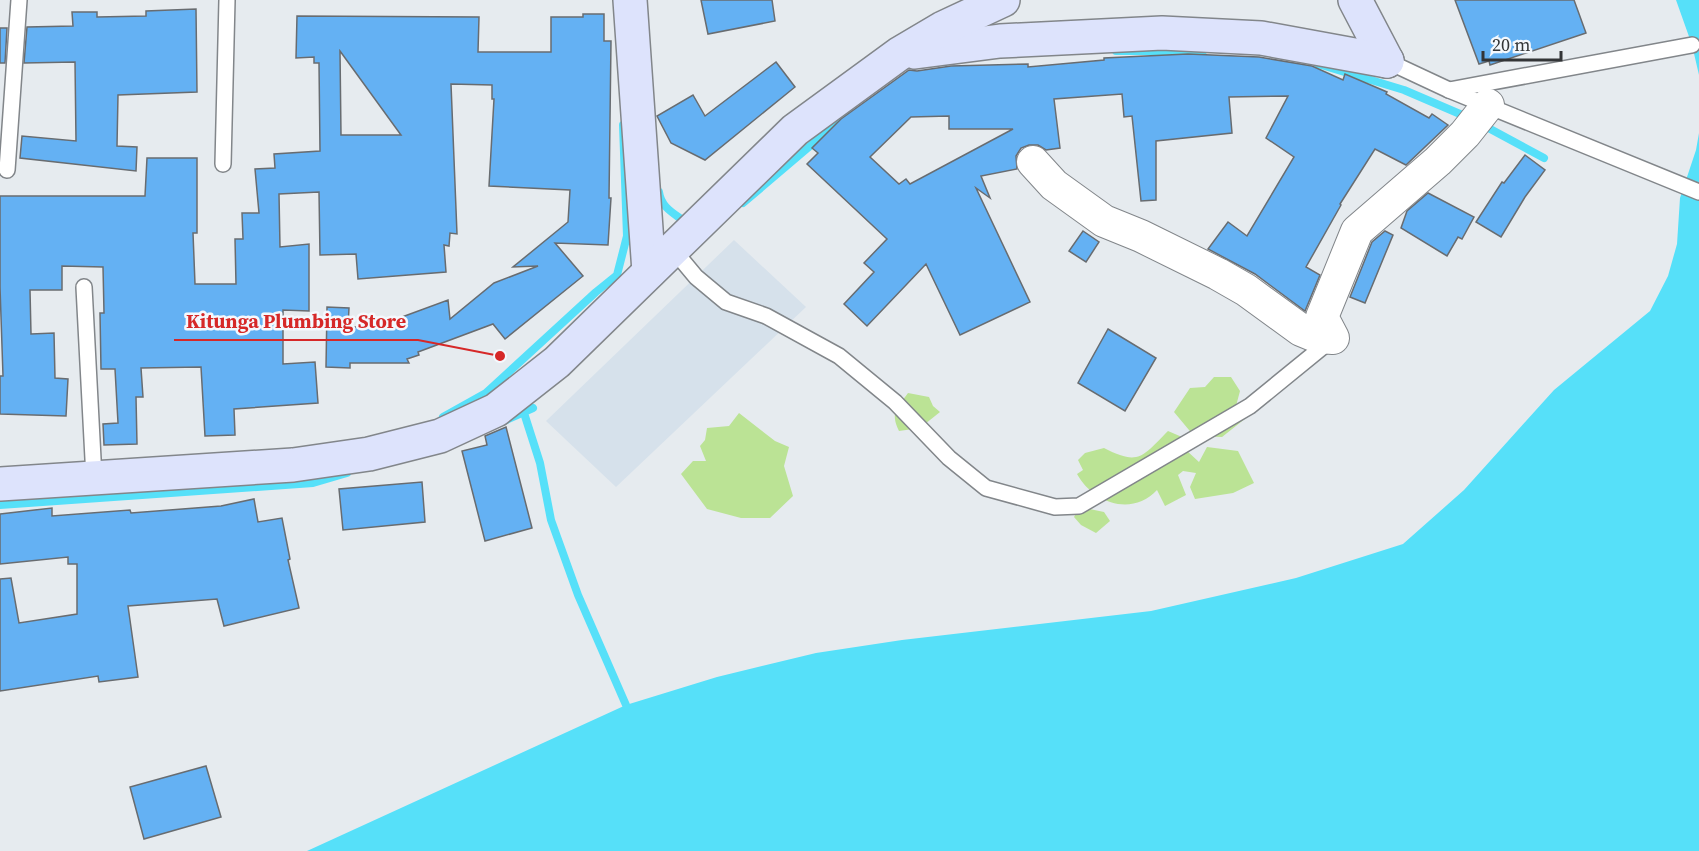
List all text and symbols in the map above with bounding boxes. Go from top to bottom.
scale bar [1483,24,1561,62]
text: 20 m [1492,32,1530,57]
callout: Kitunga Plumbing Store [174,302,418,340]
text: Kitunga Plumbing Store [186,307,406,335]

